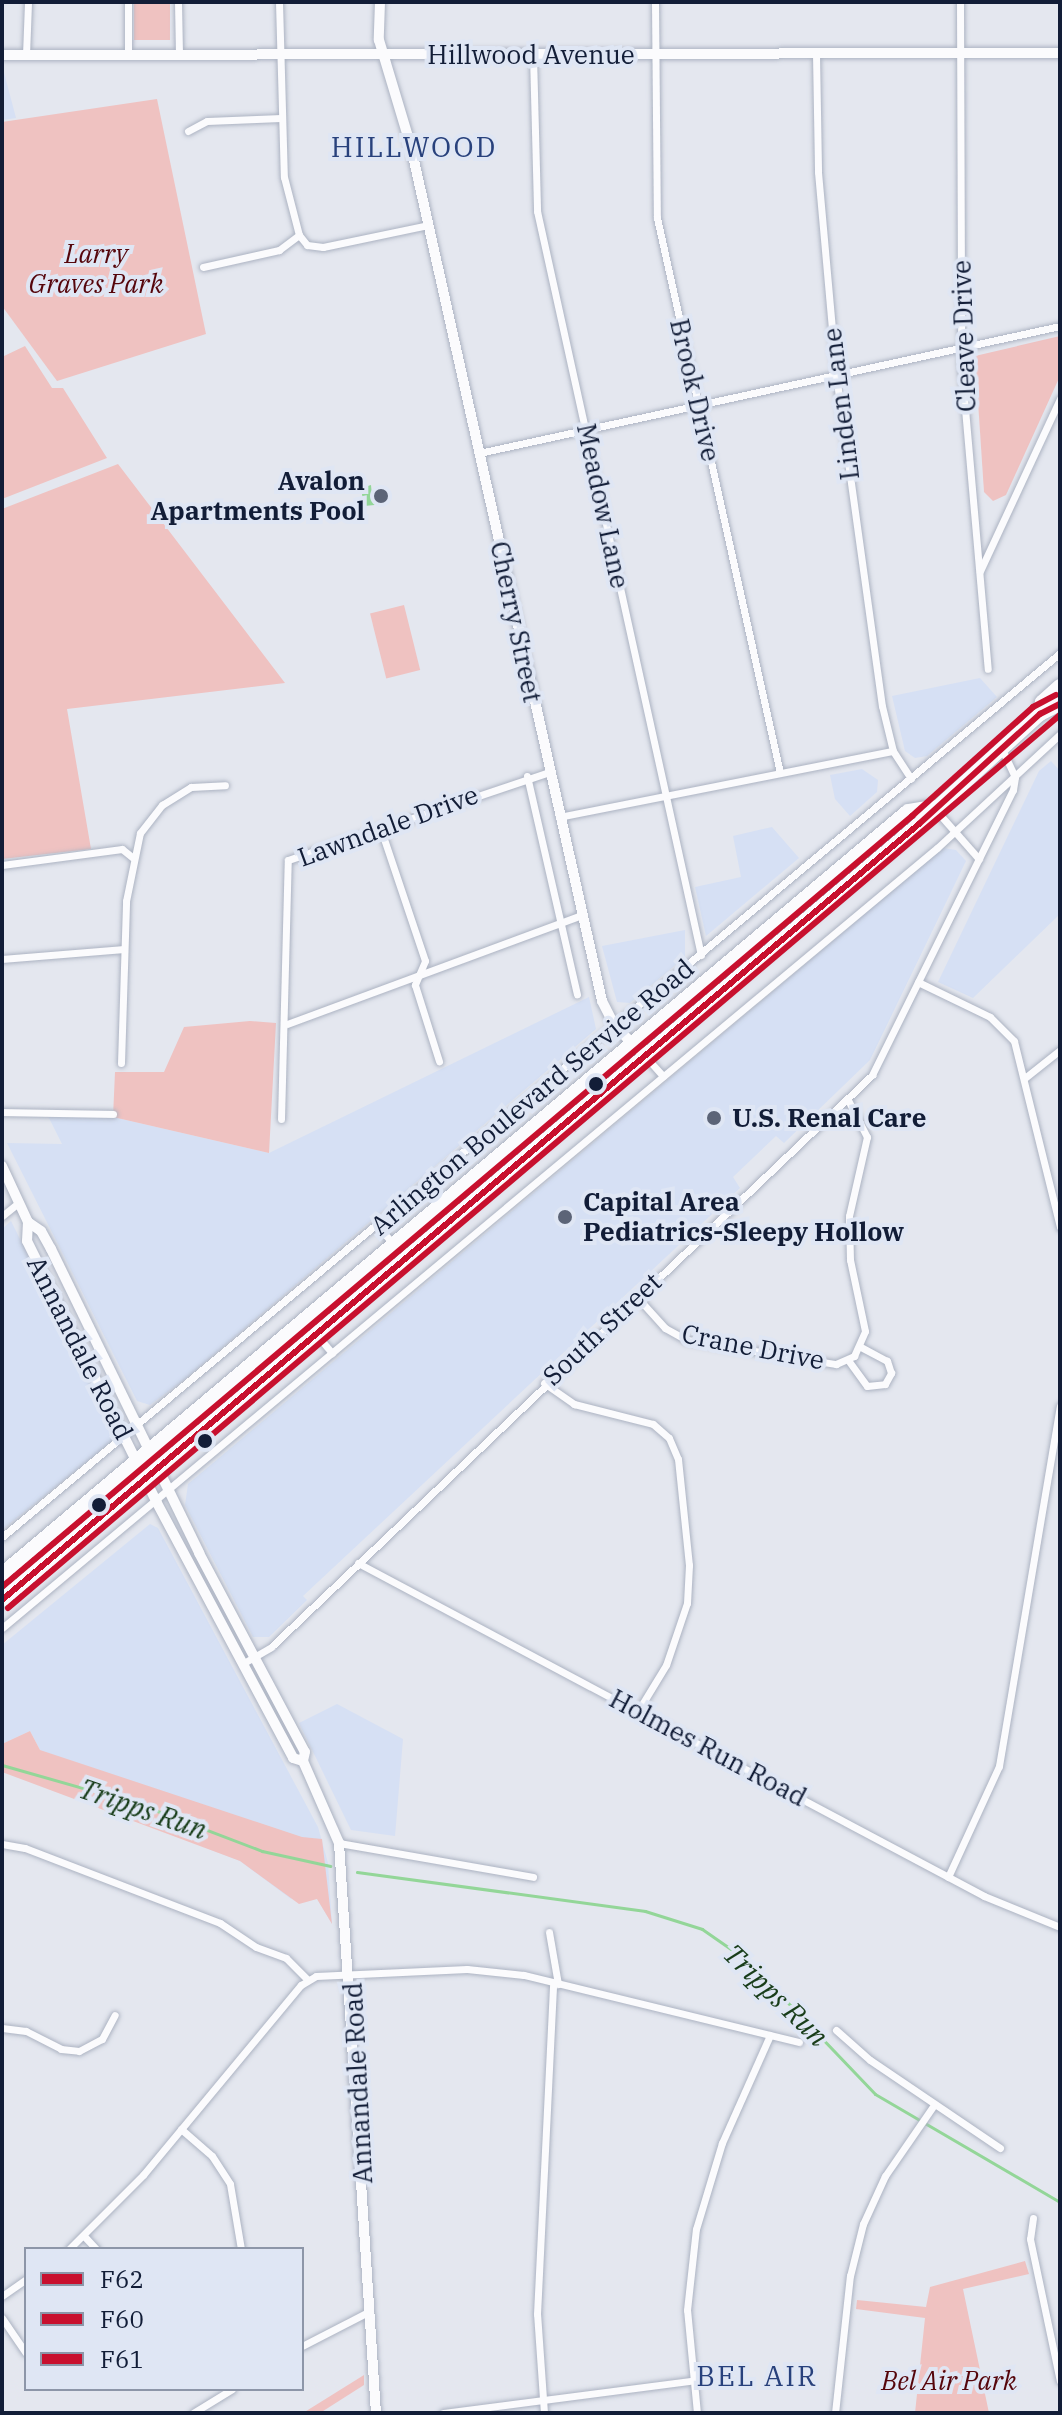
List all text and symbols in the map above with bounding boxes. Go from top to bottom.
street label: Hillwood Avenue [427,39,635,71]
district label: HILLWOOD [331,130,497,164]
park label: Larry Graves Park [29,238,163,300]
street label: Cleave Drive [946,260,982,412]
street label: Brook Drive [663,316,727,464]
street label: Linden Lane [816,326,866,482]
street label: Meadow Lane [570,421,636,591]
place label: Avalon Apartments Pool [150,465,365,526]
marker: Avalon Apartments Pool [372,487,390,505]
street label: Cherry Street [484,539,548,705]
street label: Lawndale Drive [294,779,482,873]
street label: Arlington Boulevard Service Road [364,953,700,1241]
unlabelled marker [588,1076,604,1092]
place label: U.S. Renal Care [732,1102,926,1134]
marker: U.S. Renal Care [703,1107,725,1129]
place label: Capital Area Pediatrics-Sleepy Hollow [583,1186,904,1248]
marker: Capital Area Pediatrics-Sleepy Hollow [554,1206,576,1228]
street label: Annandale Road [20,1251,140,1445]
street label: South Street [536,1266,668,1392]
street label: Crane Drive [679,1318,827,1376]
unlabelled marker [197,1433,213,1449]
unlabelled marker [91,1497,107,1513]
street label: Holmes Run Road [604,1683,812,1813]
water label: Tripps Run [75,1772,211,1846]
water label: Tripps Run [717,1937,835,2053]
street label: Annandale Road [337,1981,379,2185]
legend [24,2247,304,2391]
text: F62 [100,2263,144,2295]
text: F60 [100,2303,144,2335]
text: F61 [100,2343,144,2375]
district label: BEL AIR [696,2359,818,2393]
park label: Bel Air Park [881,2365,1017,2397]

